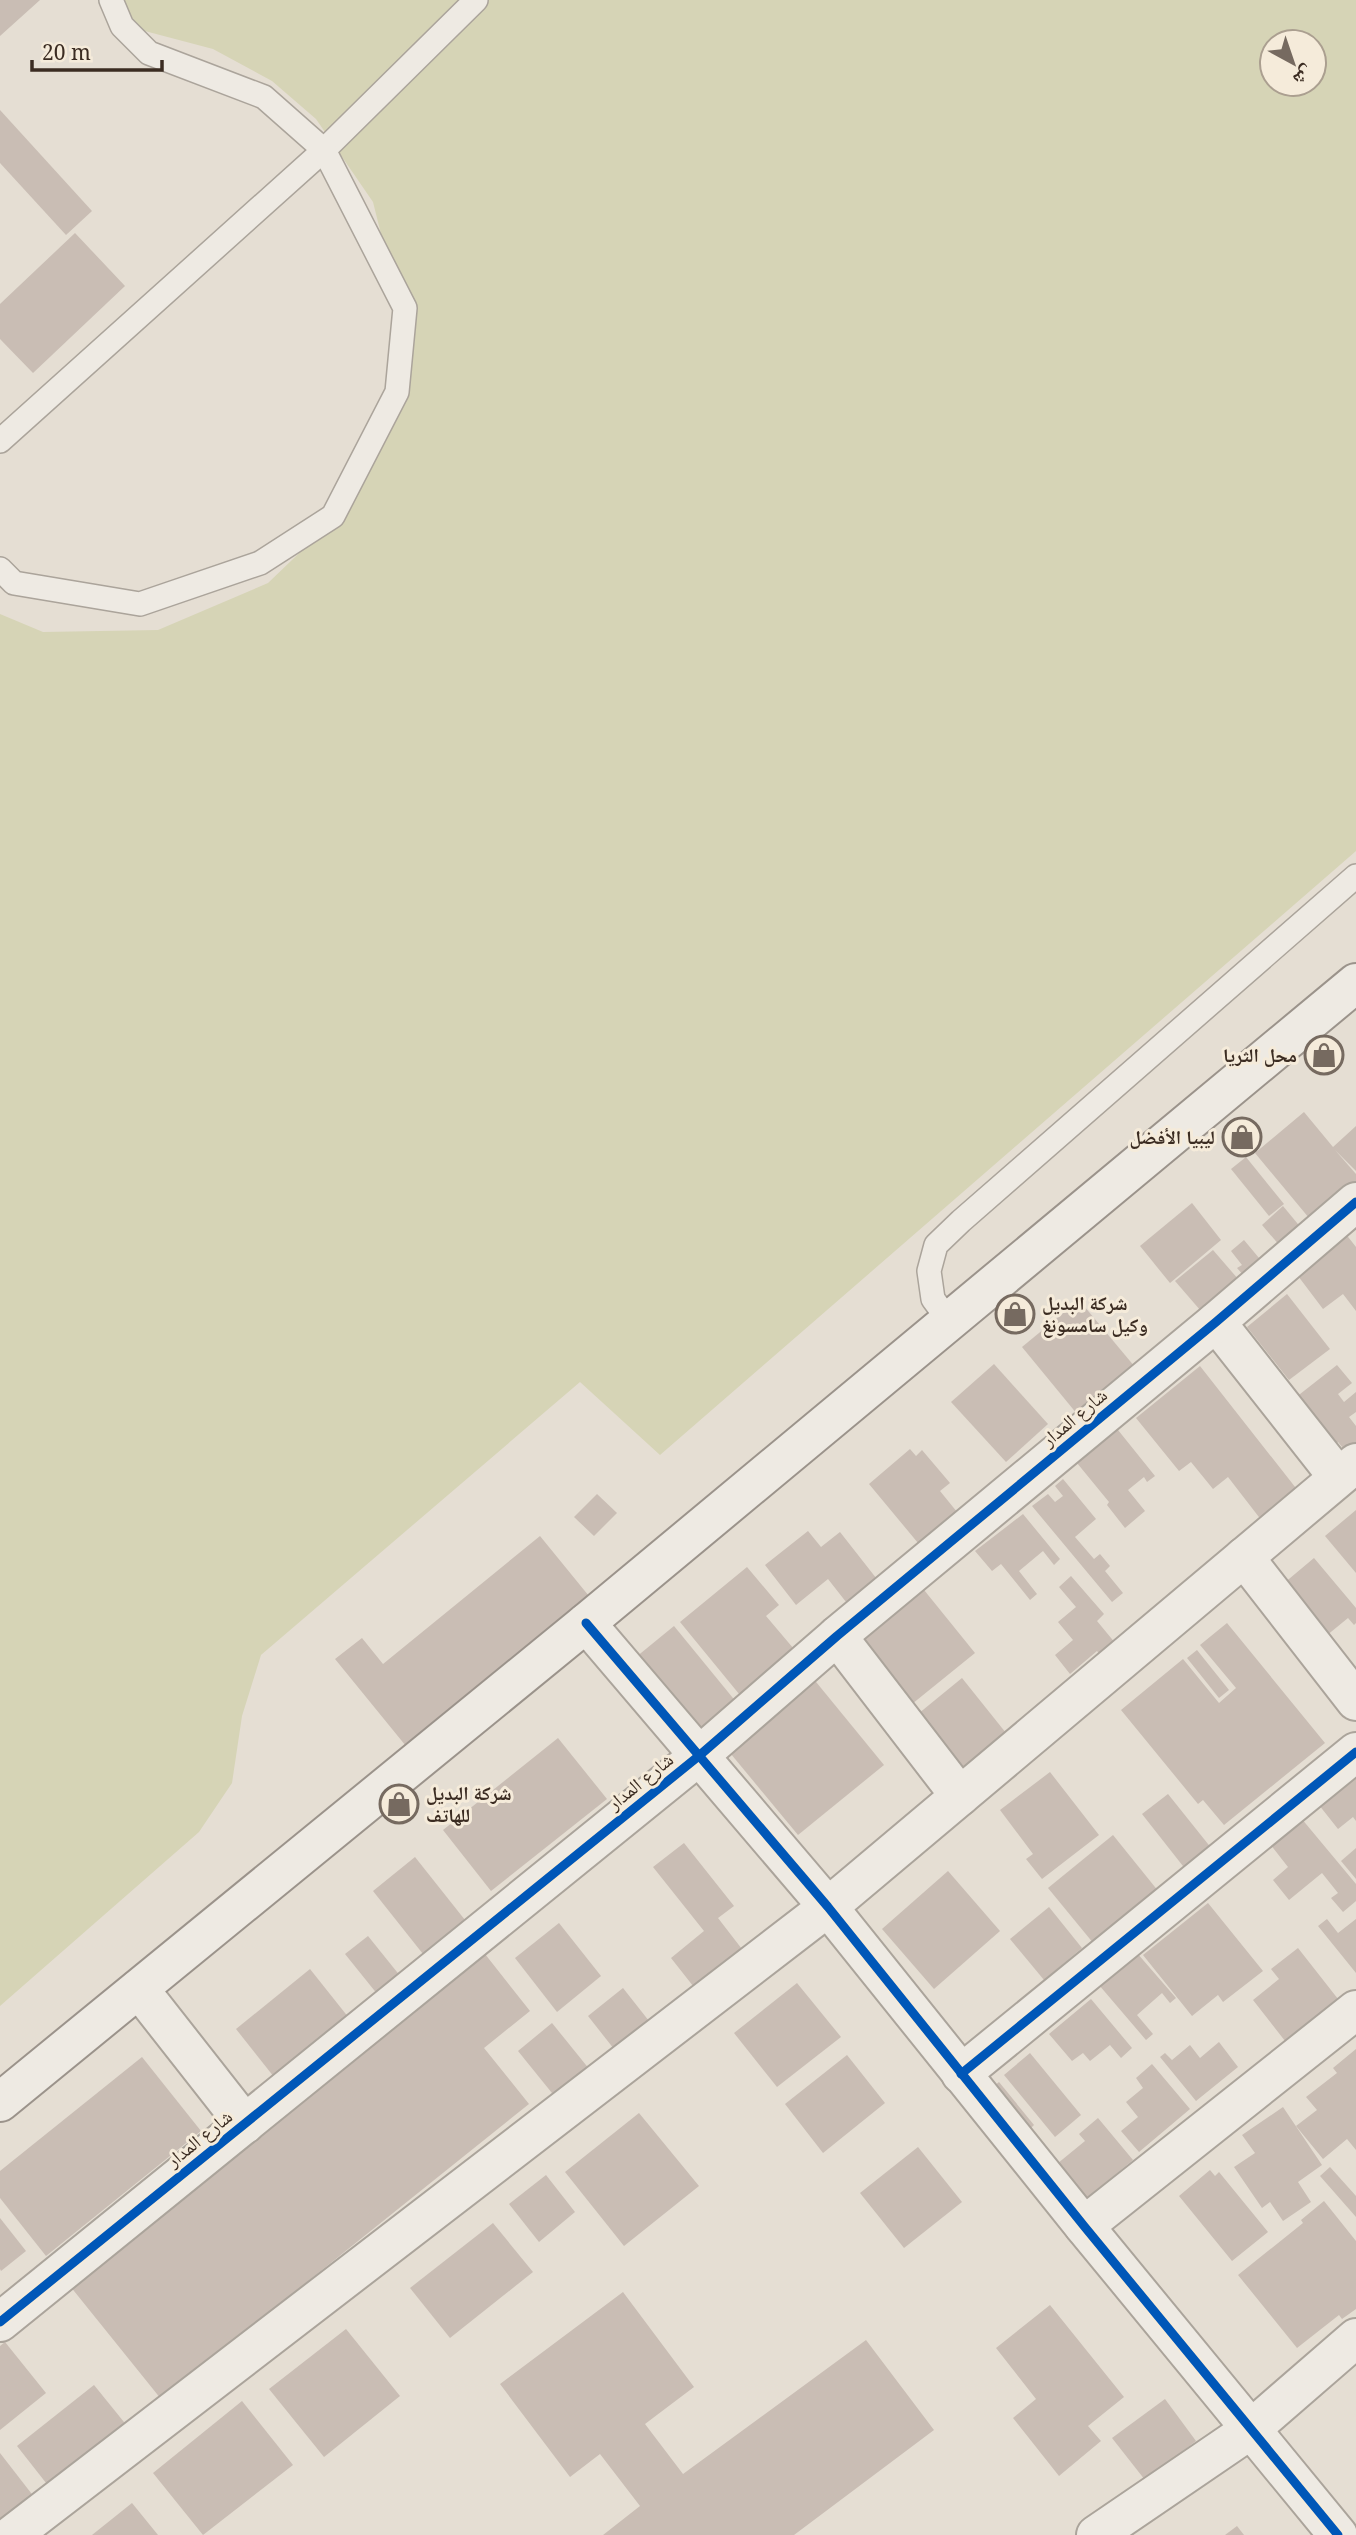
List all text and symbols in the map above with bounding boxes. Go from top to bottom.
scale bar [32,28,161,72]
north arrow [1258,28,1328,98]
text: 20 m [42,38,91,66]
text: ش [1288,60,1320,92]
shop icon: محل الثريا [1303,1034,1345,1076]
place label: محل الثريا [1223,1042,1297,1068]
shop icon: ليبيا الأفضل [1221,1116,1263,1158]
place label: ليبيا الأفضل [1130,1124,1215,1150]
place label: شركة البديل وكيل سامسونغ [1042,1290,1148,1338]
shop icon: شركة البديل وكيل سامسونغ [994,1293,1036,1335]
street label: شارع المدار [1035,1382,1112,1453]
street label: شارع المدار [601,1746,679,1816]
place label: شركة البديل للهاتف [426,1780,512,1828]
shop icon: شركة البديل للهاتف [378,1783,420,1825]
street label: شارع المدار [160,2103,238,2173]

